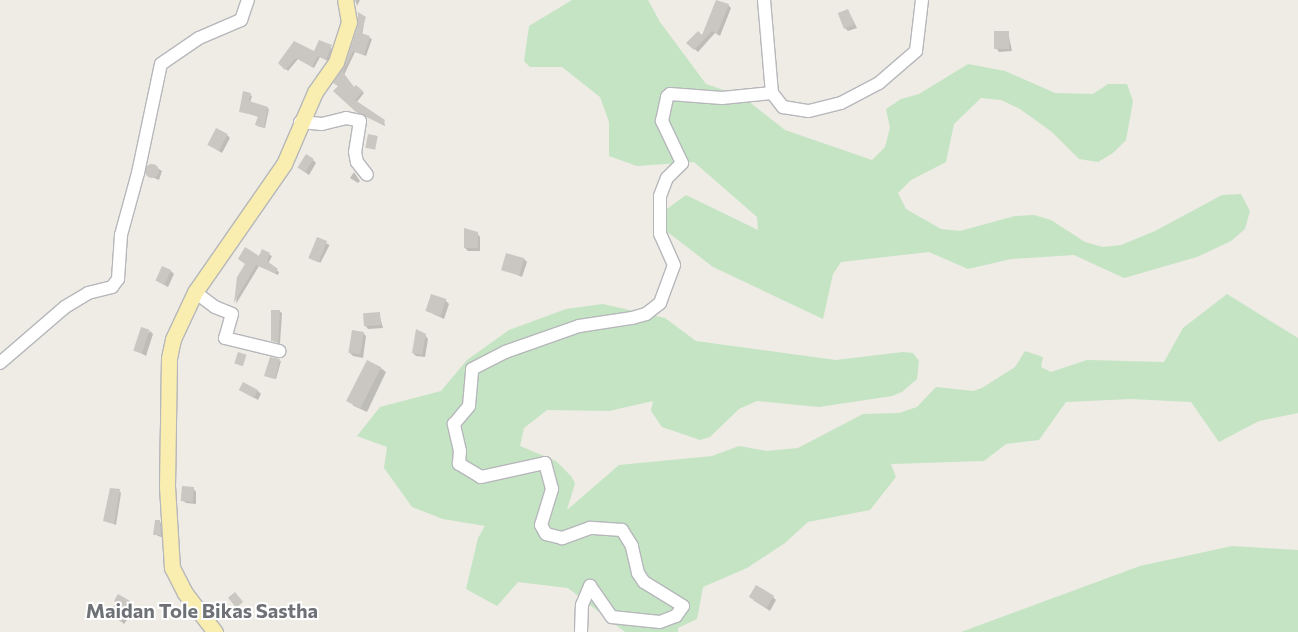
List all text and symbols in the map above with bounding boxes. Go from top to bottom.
district label: Maidan Tole Bikas Sastha [86,598,318,622]

